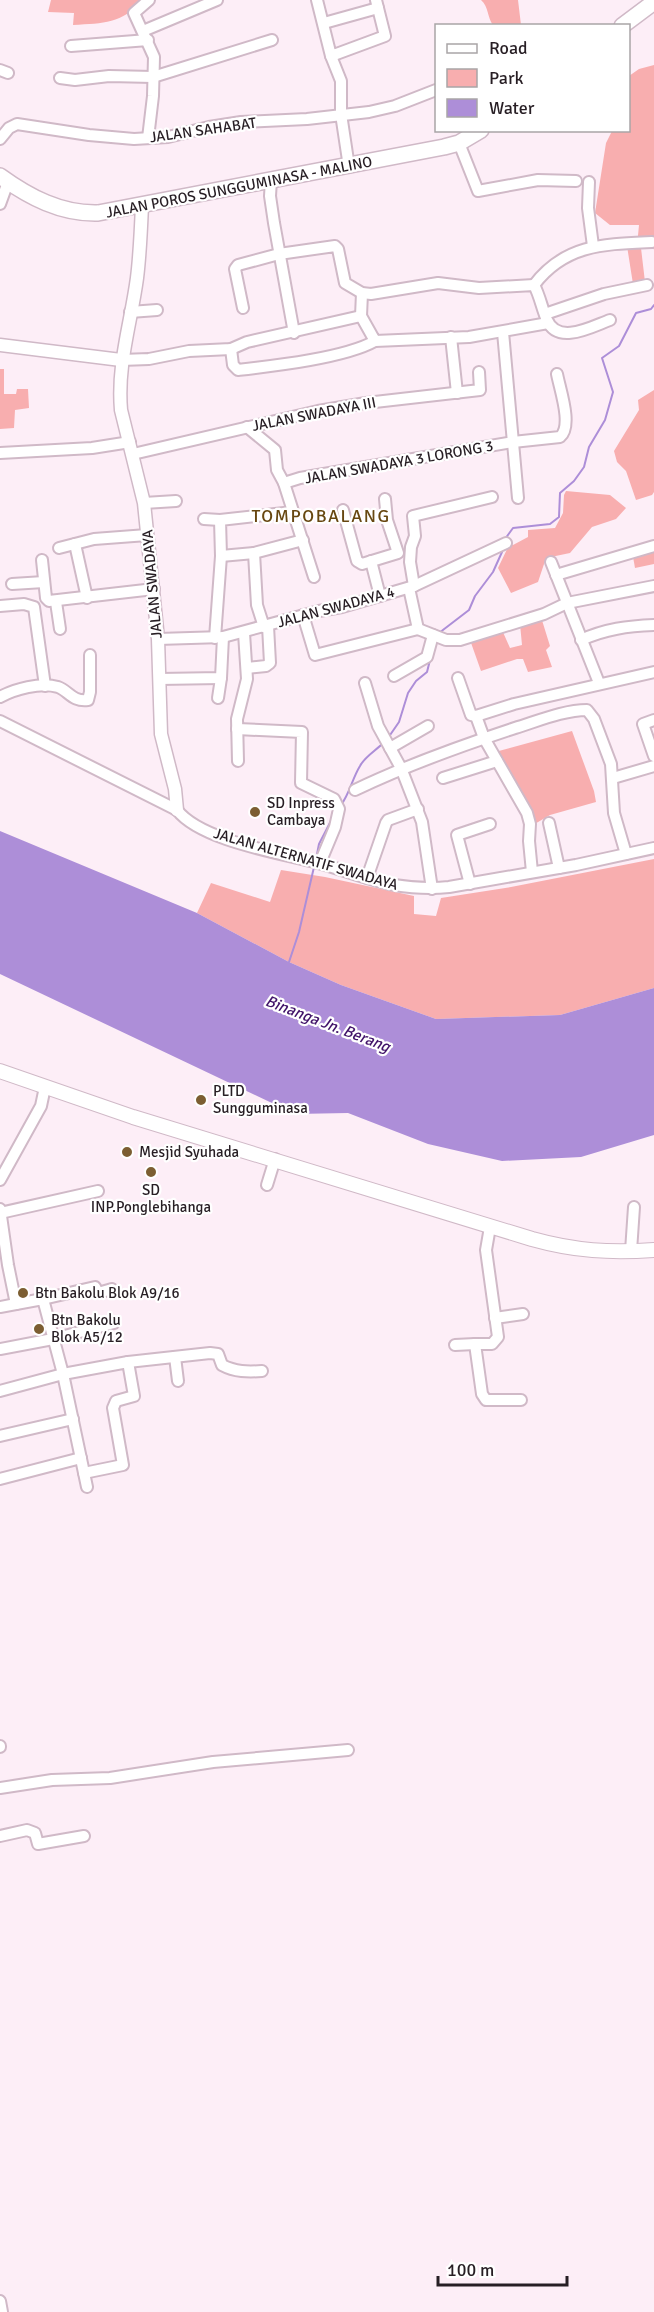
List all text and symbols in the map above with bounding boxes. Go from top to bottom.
legend [435,24,630,132]
text: Road [489,37,528,59]
text: Park [489,67,524,89]
text: Water [489,97,535,119]
street label: JALAN SAHABAT [149,114,258,146]
street label: JALAN POROS SUNGGUMINASA - MALINO [104,152,374,222]
street label: JALAN SWADAYA III [251,393,377,435]
street label: JALAN SWADAYA 3 LORONG 3 [303,437,495,487]
district label: TOMPOBALANG [251,505,391,527]
street label: JALAN SWADAYA [138,529,166,639]
street label: JALAN SWADAYA 4 [275,583,397,631]
place label: SD Inpress Cambaya [267,794,335,829]
marker: SD Inpress Cambaya [248,805,262,819]
street label: JALAN ALTERNATIF SWADAYA [212,824,400,894]
water label: Binanga Jn. Berang [262,991,394,1057]
place label: PLTD Sungguminasa [213,1082,308,1117]
marker: PLTD Sungguminasa [194,1093,208,1107]
place label: Mesjid Syuhada [139,1143,239,1161]
marker: Mesjid Syuhada [120,1145,134,1159]
marker: SD INP.Ponglebihanga [144,1165,158,1179]
place label: SD INP.Ponglebihanga [91,1181,211,1216]
place label: Btn Bakolu Blok A9/16 [35,1284,180,1302]
marker: Btn Bakolu Blok A9/16 [16,1286,30,1300]
place label: Btn Bakolu Blok A5/12 [51,1311,123,1346]
marker: Btn Bakolu Blok A5/12 [32,1322,46,1336]
scale bar [438,2249,567,2287]
text: 100 m [447,2259,494,2281]

